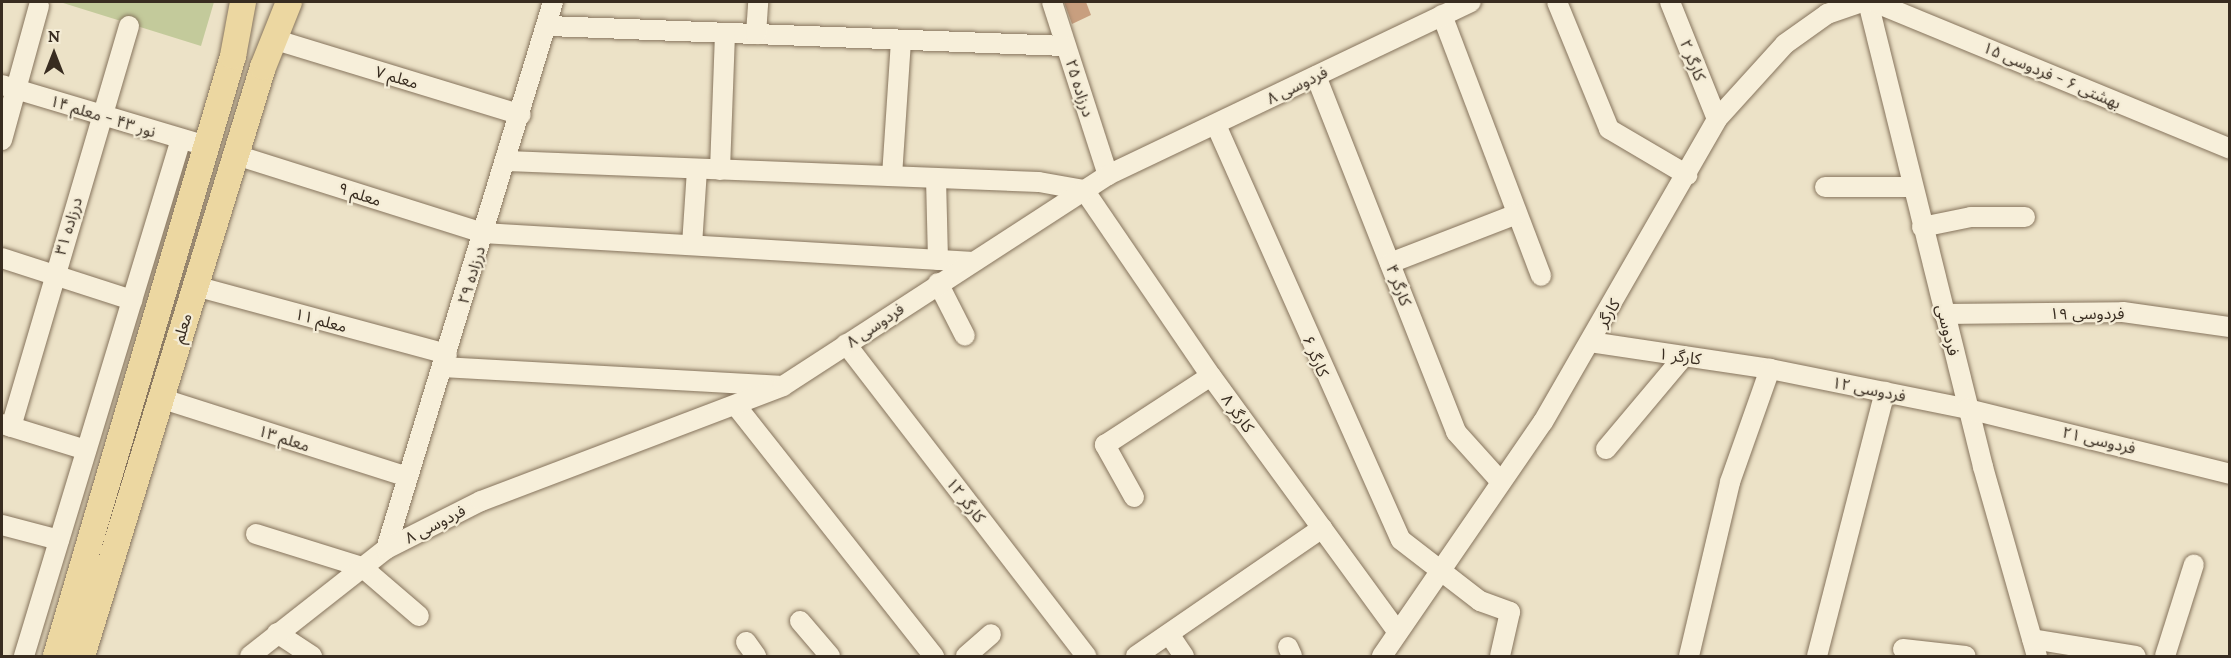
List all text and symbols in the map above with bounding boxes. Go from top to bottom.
north arrow [24,24,84,84]
text: N [48,26,60,46]
street label: کارگر ۲ [1676,37,1710,83]
street label: بهشتی ۶ - فردوسی ۱۵ [1980,37,2124,113]
street label: درزاده ۲۵ [1062,57,1098,119]
street label: معلم ۷ [373,61,421,93]
street label: فردوسی ۸ [1263,62,1331,108]
street label: نور ۴۳ - معلم ۱۴ [48,91,158,141]
street label: معلم ۹ [336,178,384,210]
street label: درزاده ۳۱ [50,195,86,257]
street label: درزاده ۲۹ [453,244,489,306]
street label: کارگر ۴ [1382,262,1416,308]
street label: کارگر [1592,295,1624,331]
street label: فردوسی ۸ [842,299,908,351]
street label: فردوسی [1932,302,1964,358]
street label: فردوسی ۱۹ [2050,303,2124,323]
street label: معلم ۱۱ [293,304,349,336]
street label: معلم [168,311,196,345]
street label: کارگر ۶ [1299,333,1333,379]
street label: کارگر ۱ [1657,344,1703,368]
street label: فردوسی ۱۲ [1831,372,1907,406]
street label: کارگر ۸ [1218,390,1258,436]
street label: معلم ۱۳ [256,421,312,455]
street label: فردوسی ۲۱ [2060,422,2138,458]
street label: کارگر ۱۲ [942,474,990,526]
street label: فردوسی ۸ [401,501,469,547]

